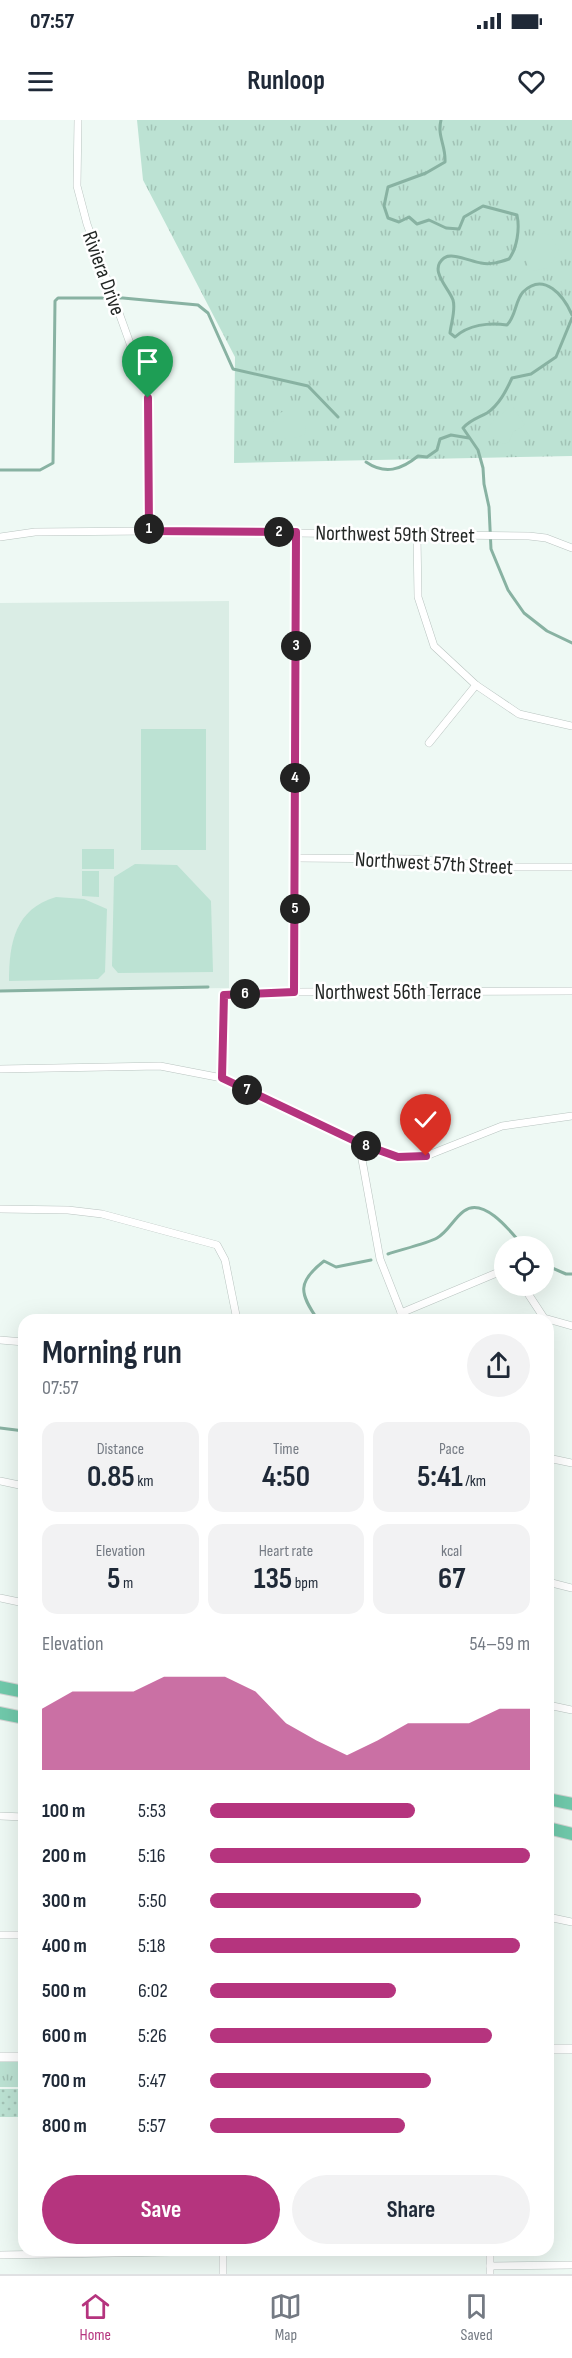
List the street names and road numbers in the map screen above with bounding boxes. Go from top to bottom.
street label: Riviera Drive [77,228,130,319]
street label: Northwest 59th Street [315,521,475,548]
street label: Northwest 57th Street [354,847,514,880]
street label: Northwest 56th Terrace [314,980,482,1005]

